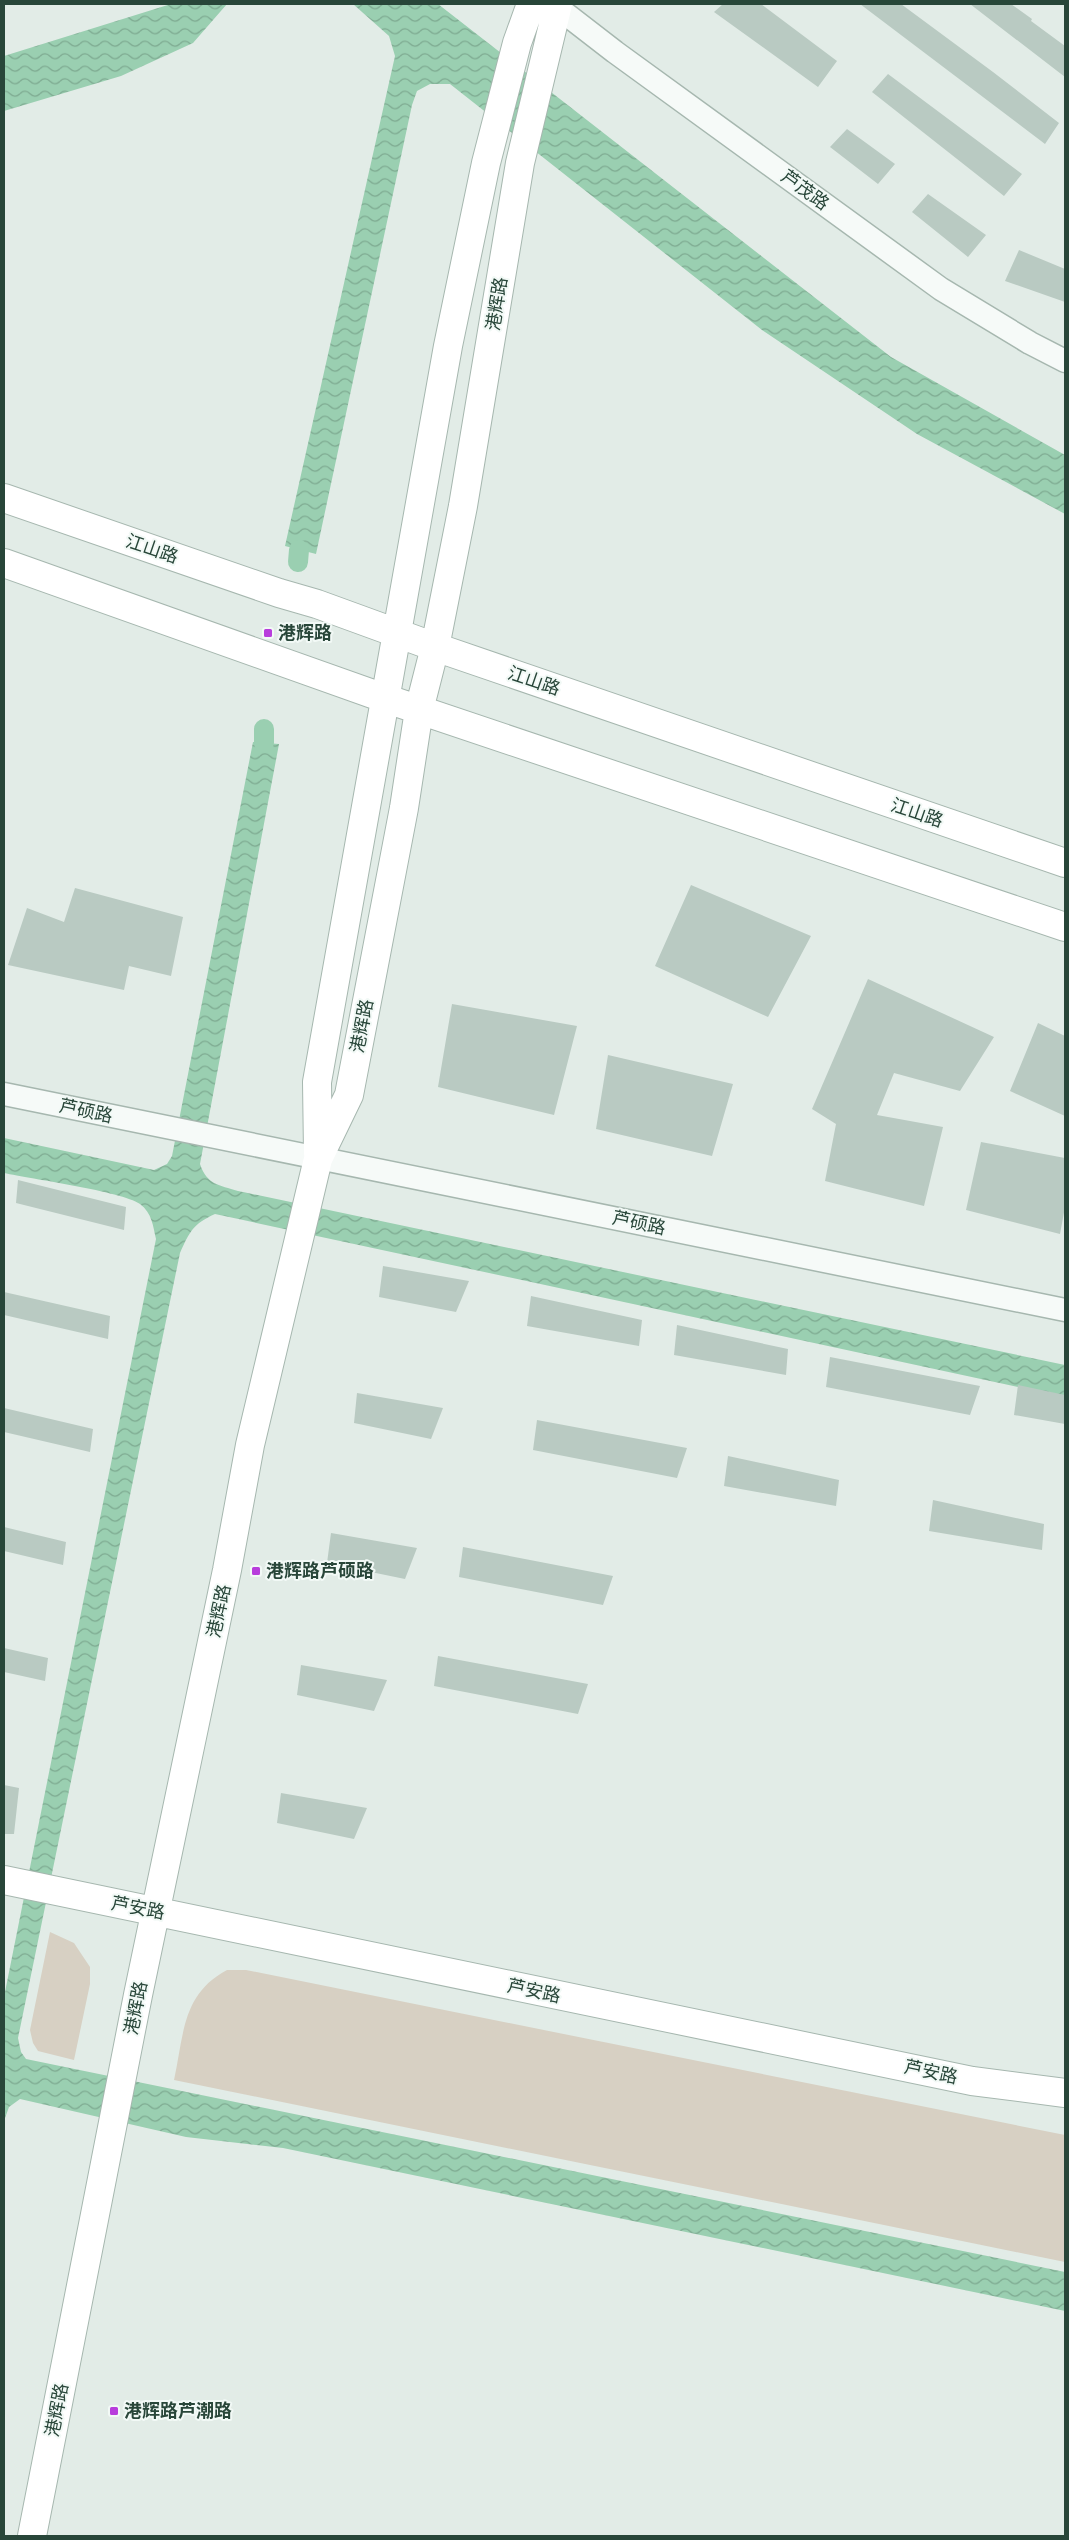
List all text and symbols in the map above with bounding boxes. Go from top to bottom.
street label: 芦茂路 [777,164,834,215]
street label: 港辉路 [481,275,512,332]
street label: 江山路 [123,529,181,568]
place label: 港辉路 [278,621,332,644]
marker: 港辉路 [262,627,274,639]
street label: 江山路 [505,661,563,700]
street label: 江山路 [888,793,946,832]
street label: 港辉路 [345,997,378,1055]
street label: 芦硕路 [57,1094,115,1127]
street label: 芦硕路 [610,1206,668,1239]
place label: 港辉路芦硕路 [266,1559,374,1582]
marker: 港辉路芦硕路 [250,1565,262,1577]
street label: 港辉路 [202,1582,235,1640]
street label: 芦安路 [109,1891,167,1924]
street label: 芦安路 [505,1974,563,2007]
street label: 港辉路 [119,1979,152,2037]
street label: 芦安路 [902,2055,960,2088]
street label: 港辉路 [40,2381,73,2439]
place label: 港辉路芦潮路 [124,2399,232,2422]
marker: 港辉路芦潮路 [108,2405,120,2417]

